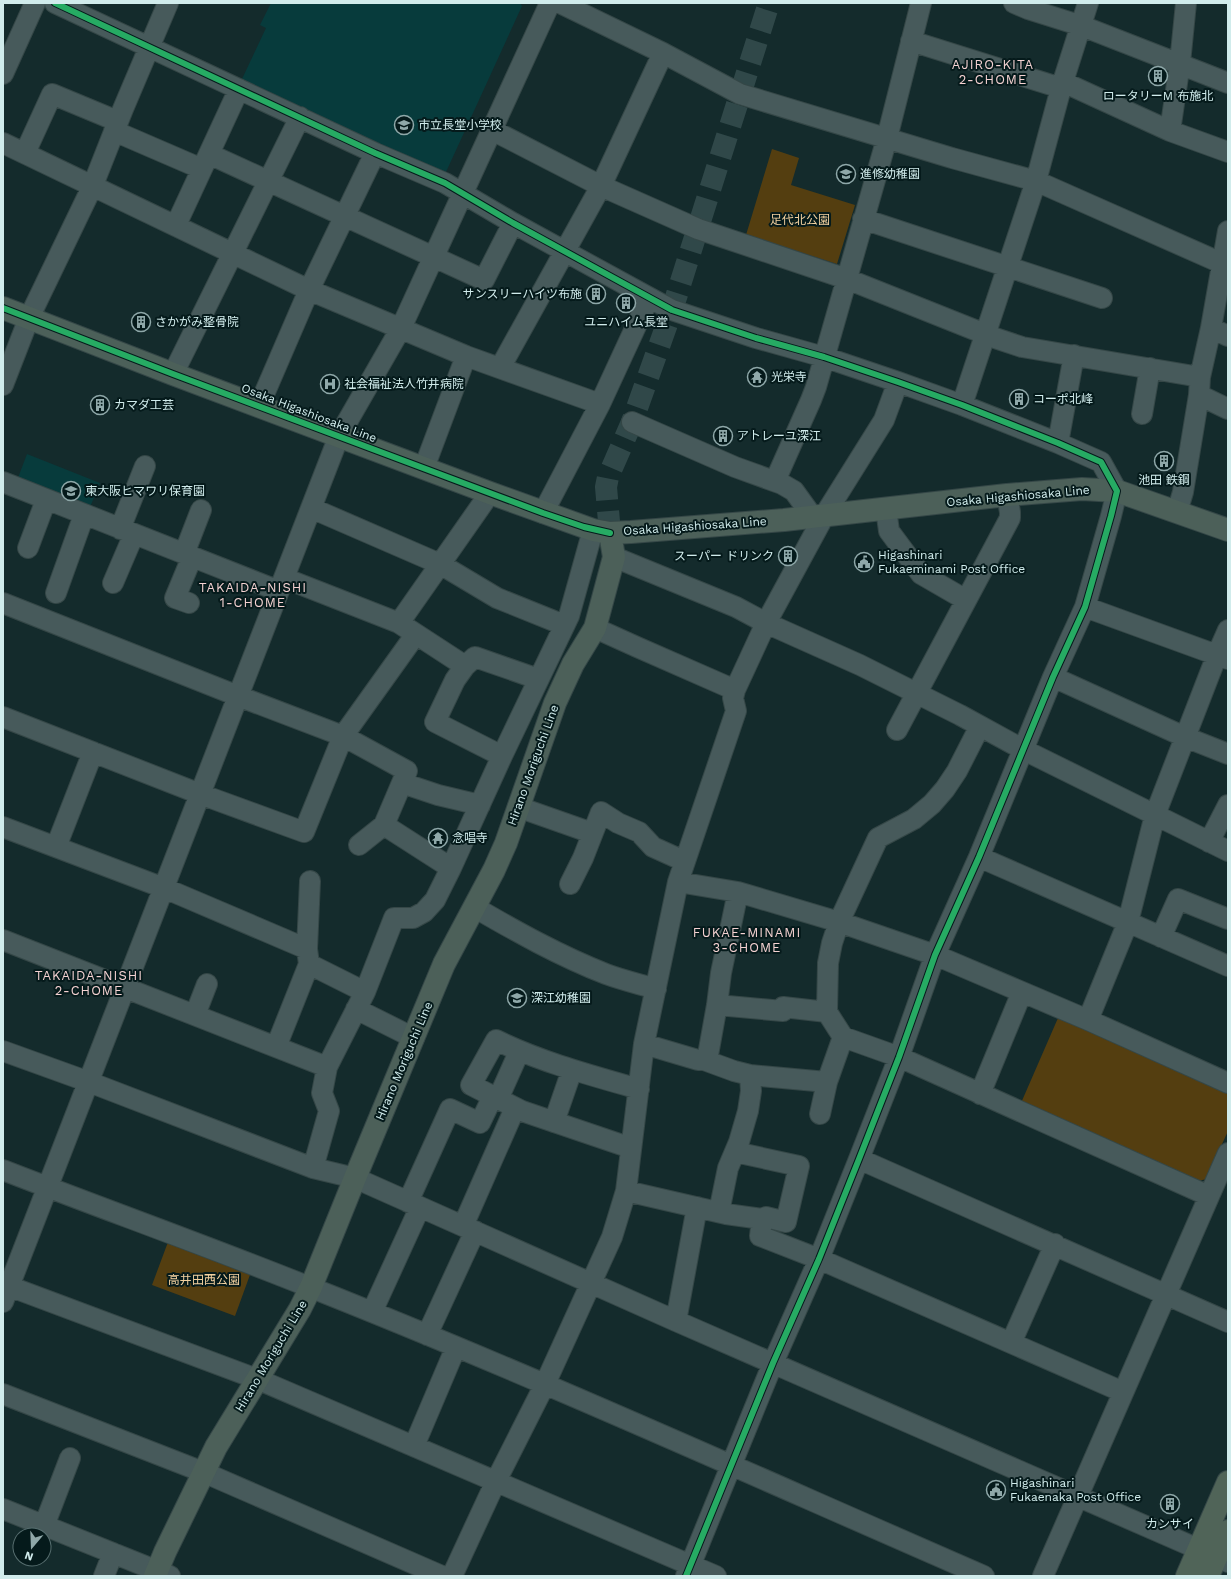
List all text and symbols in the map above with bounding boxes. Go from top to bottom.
district label: AJIRO-KITA 2-CHOME [952,57,1034,87]
building icon: ロータリーM 布施北 [1147,65,1169,87]
place label: ロータリーM 布施北 [1103,89,1213,103]
school or university icon: 市立長堂小学校 [393,114,415,136]
place label: 市立長堂小学校 [418,118,502,132]
school or university icon: 進修幼稚園 [835,163,857,185]
place label: 進修幼稚園 [860,167,920,181]
park label: 足代北公園 [770,213,830,227]
building icon: サンスリーハイツ布施 [585,283,607,305]
place label: サンスリーハイツ布施 [463,287,582,301]
building icon: ユニハイム長堂 [615,292,637,314]
building icon: さかがみ整骨院 [130,311,152,333]
place label: さかがみ整骨院 [155,315,239,329]
place label: ユニハイム長堂 [584,315,668,329]
temple icon: 光栄寺 [746,366,768,388]
place label: 光栄寺 [771,370,807,384]
hospital icon: 社会福祉法人竹井病院 [319,373,341,395]
place label: 社会福祉法人竹井病院 [344,377,464,391]
street label: Osaka Higashiosaka Line [239,381,379,445]
building icon: コーポ北峰 [1008,388,1030,410]
place label: コーポ北峰 [1033,392,1093,406]
building icon: カマダ工芸 [89,394,111,416]
place label: カマダ工芸 [114,398,174,412]
building icon: アトレーユ深江 [712,425,734,447]
place label: アトレーユ深江 [737,429,821,443]
building icon: 池田 鉄鋼 [1153,450,1175,472]
place label: 池田 鉄鋼 [1138,473,1190,487]
school or university icon: 東大阪ヒマワリ保育園 [60,480,82,502]
street label: Osaka Higashiosaka Line [946,483,1090,509]
place label: 東大阪ヒマワリ保育園 [85,484,205,498]
street label: Osaka Higashiosaka Line [623,514,767,538]
building icon: スーパー ドリンク [777,545,799,567]
place label: Higashinari Fukaeminami Post Office [878,548,1025,576]
place label: スーパー ドリンク [674,549,774,563]
public building icon: Higashinari Fukaeminami Post Office [853,551,875,573]
district label: TAKAIDA-NISHI 1-CHOME [199,580,307,610]
street label: Hirano Moriguchi Line [505,703,561,827]
temple icon: 念唱寺 [427,827,449,849]
place label: 念唱寺 [452,831,488,845]
district label: FUKAE-MINAMI 3-CHOME [693,925,801,955]
district label: TAKAIDA-NISHI 2-CHOME [35,968,143,998]
school or university icon: 深江幼稚園 [506,987,528,1009]
place label: 深江幼稚園 [531,991,591,1005]
street label: Hirano Moriguchi Line [373,999,435,1122]
park label: 高井田西公園 [168,1273,240,1287]
street label: Hirano Moriguchi Line [232,1298,310,1414]
place label: Higashinari Fukaenaka Post Office [1010,1476,1141,1504]
public building icon: Higashinari Fukaenaka Post Office [985,1479,1007,1501]
building icon: カンサイ [1159,1493,1181,1515]
place label: カンサイ [1146,1517,1194,1531]
north arrow [12,1527,52,1567]
text: N [23,1549,35,1563]

